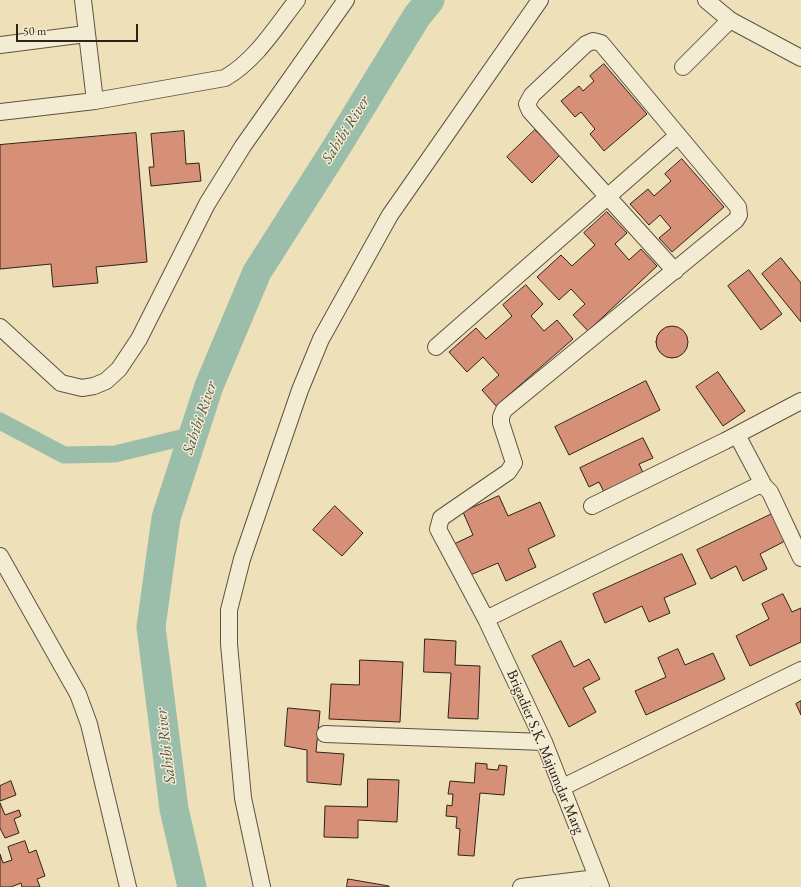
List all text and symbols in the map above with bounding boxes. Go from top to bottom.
scale bar [18,16,140,42]
text: 50 m [23,23,46,39]
water label: Sahibi River [318,93,374,167]
water label: Sahibi River [179,379,221,457]
street label: Brigadier S.K. Majumdar Marg [502,667,588,837]
water label: Sahibi River [152,707,180,785]

